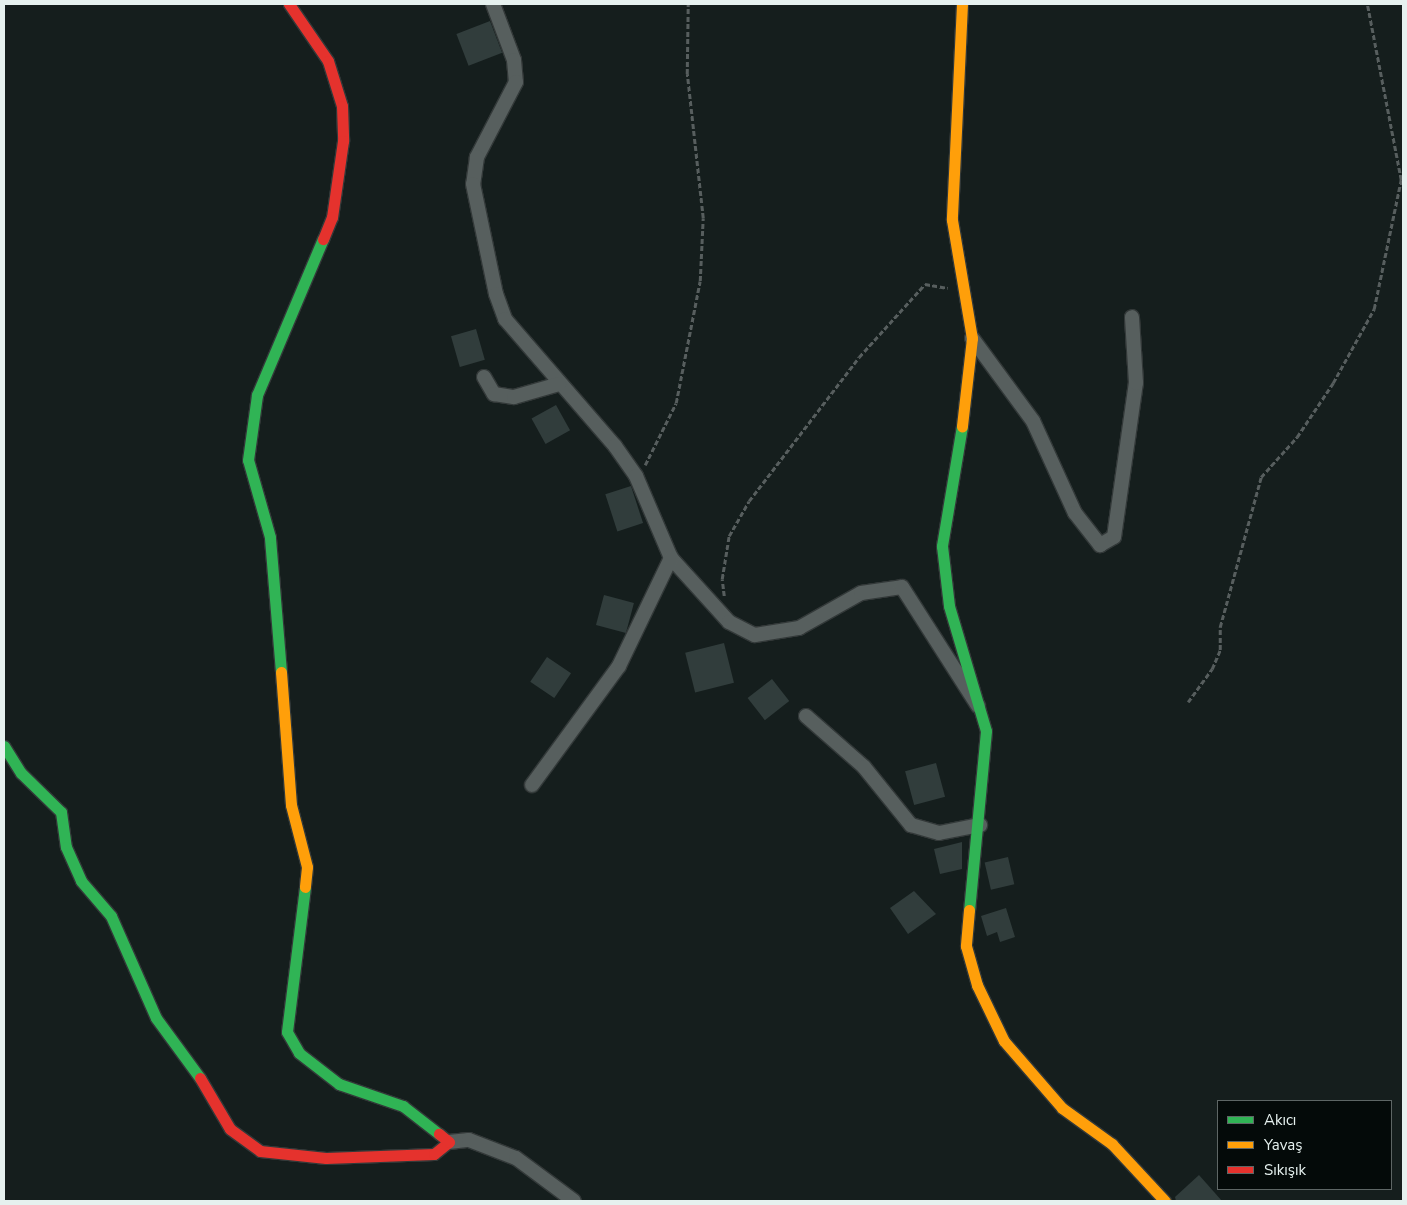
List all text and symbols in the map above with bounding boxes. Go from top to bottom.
legend [1217,1100,1392,1190]
text: Akıcı [1264,1110,1296,1130]
text: Yavaş [1264,1135,1302,1155]
text: Sıkışık [1264,1160,1306,1180]

